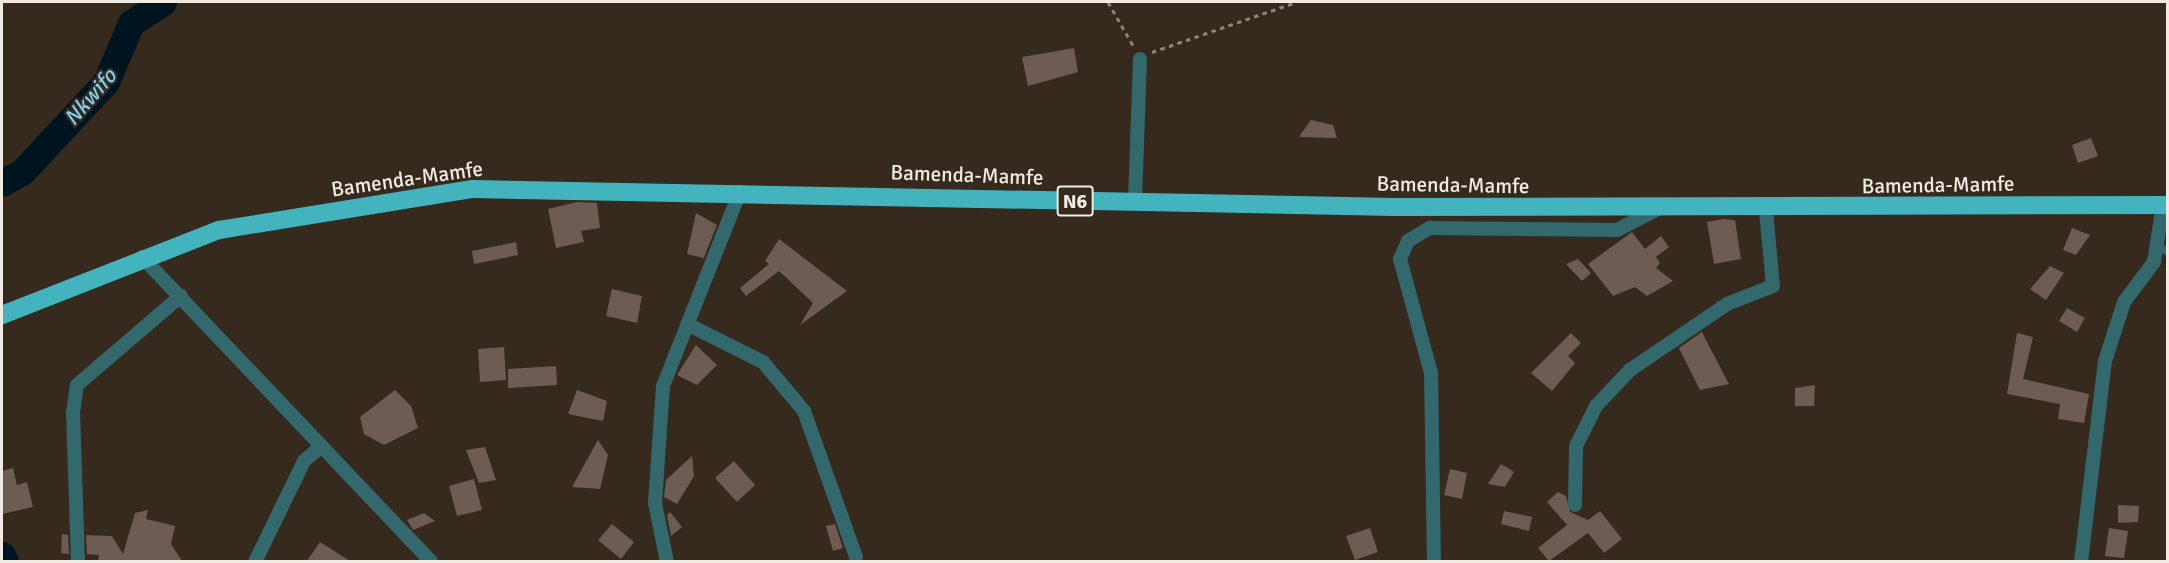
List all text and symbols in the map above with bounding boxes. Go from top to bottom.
water label: Nkwifo [58,63,122,131]
street label: Bamenda-Mamfe [330,156,484,202]
street label: Bamenda-Mamfe [890,160,1044,190]
street label: Bamenda-Mamfe [1376,171,1530,199]
street label: Bamenda-Mamfe [1861,171,2015,199]
road number: N6 [1056,184,1094,218]

